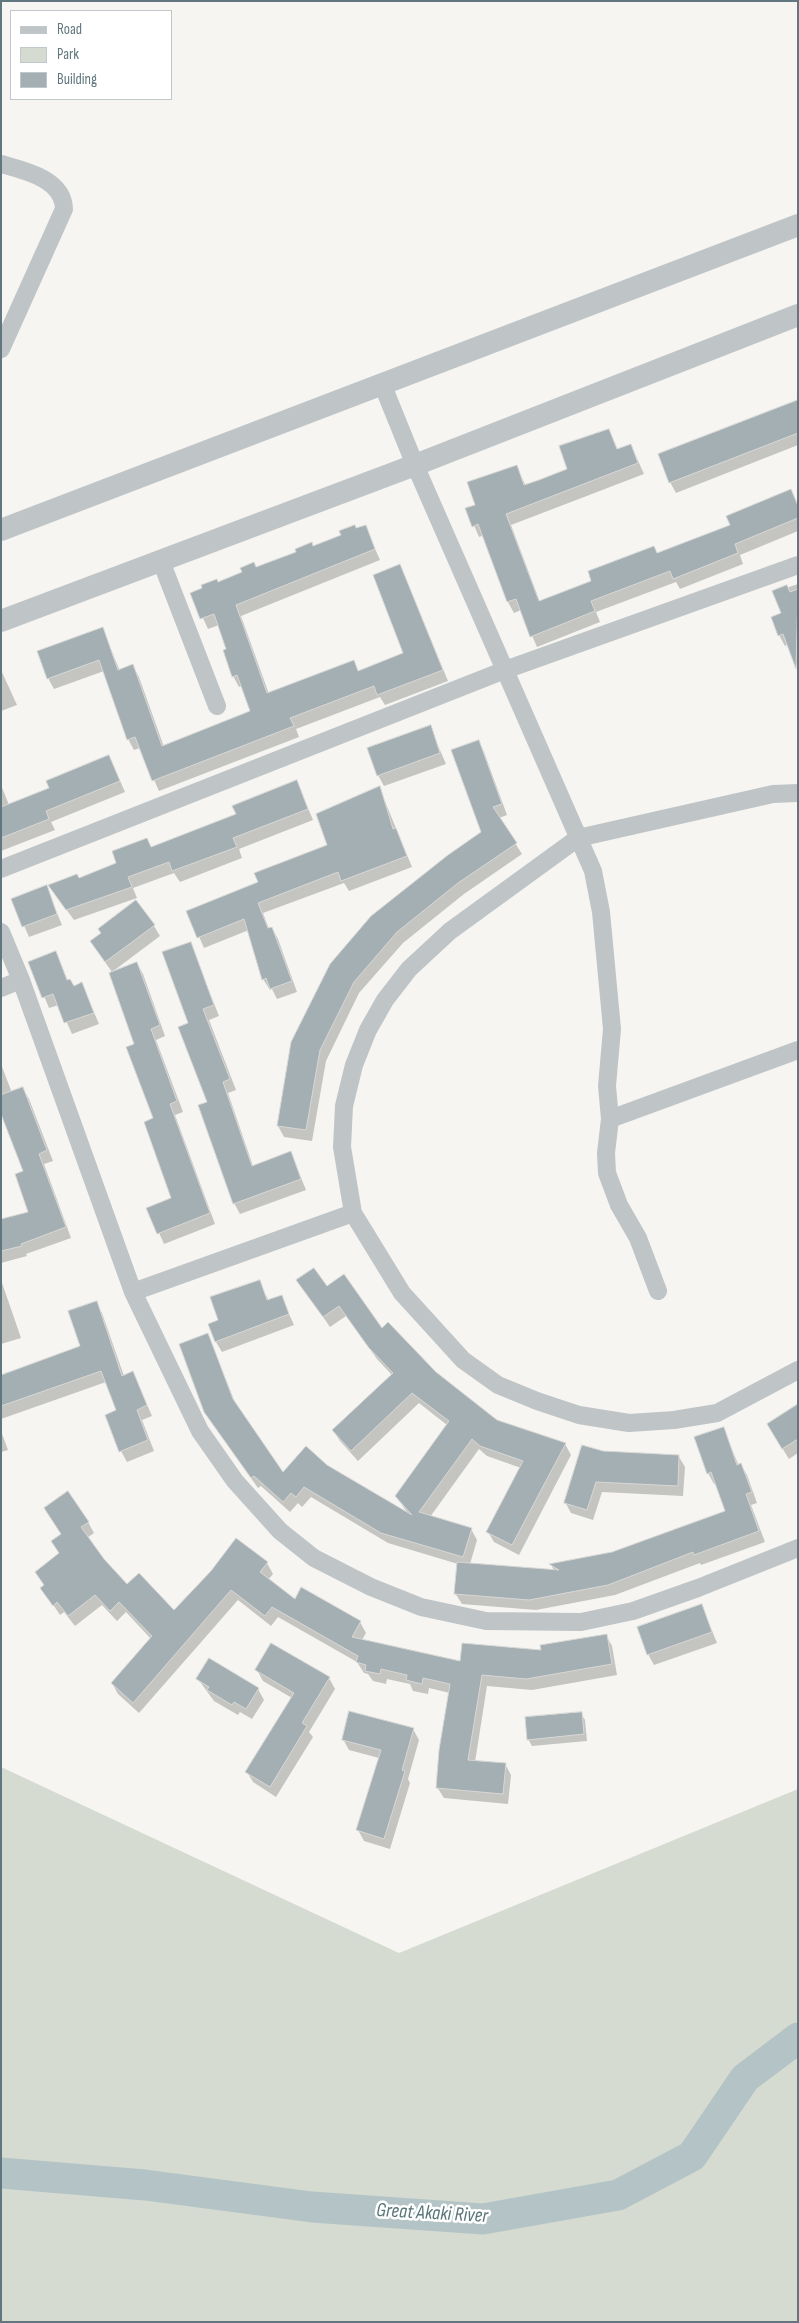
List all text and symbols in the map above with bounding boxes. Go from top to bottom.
legend [10,10,172,100]
text: Road [57,20,82,39]
text: Park [57,45,79,64]
text: Building [57,70,97,89]
water label: Great Akaki River [376,2199,488,2229]

